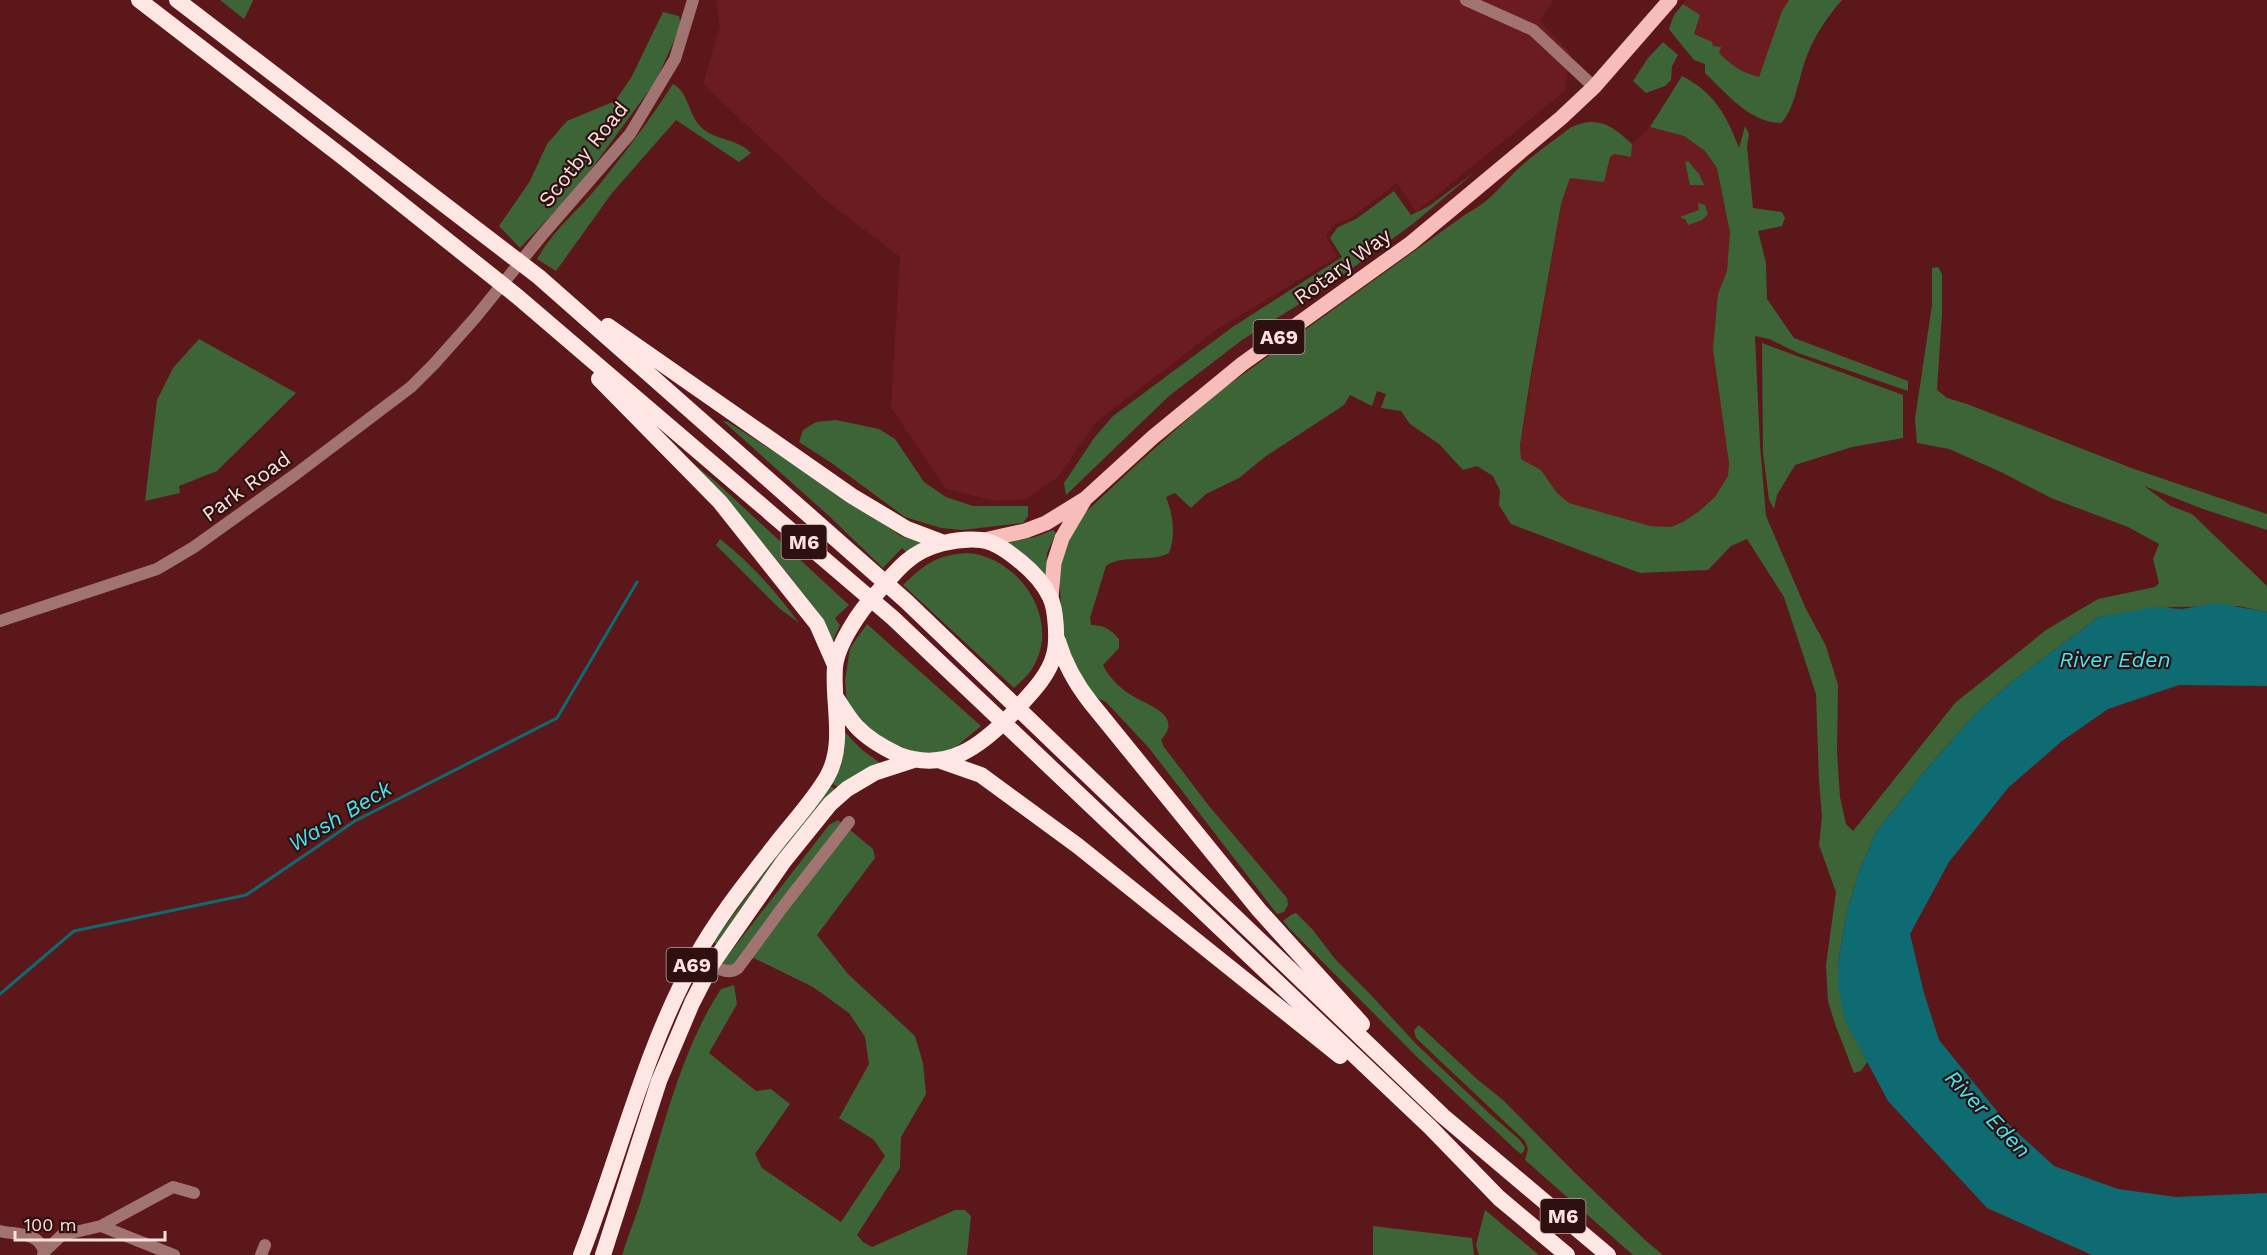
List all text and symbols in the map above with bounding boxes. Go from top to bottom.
street label: Scotby Road [533,96,633,212]
street label: Rotary Way [1289,222,1395,310]
road number: A69 [1254,320,1304,354]
street label: Park Road [197,446,295,526]
road number: M6 [782,525,826,559]
water label: River Eden [2059,647,2171,672]
water label: Wash Beck [284,775,397,857]
road number: A69 [666,948,718,982]
water label: River Eden [1940,1065,2036,1163]
road number: M6 [1540,1199,1586,1233]
scale bar [15,1204,165,1242]
text: 100 m [24,1214,77,1235]

